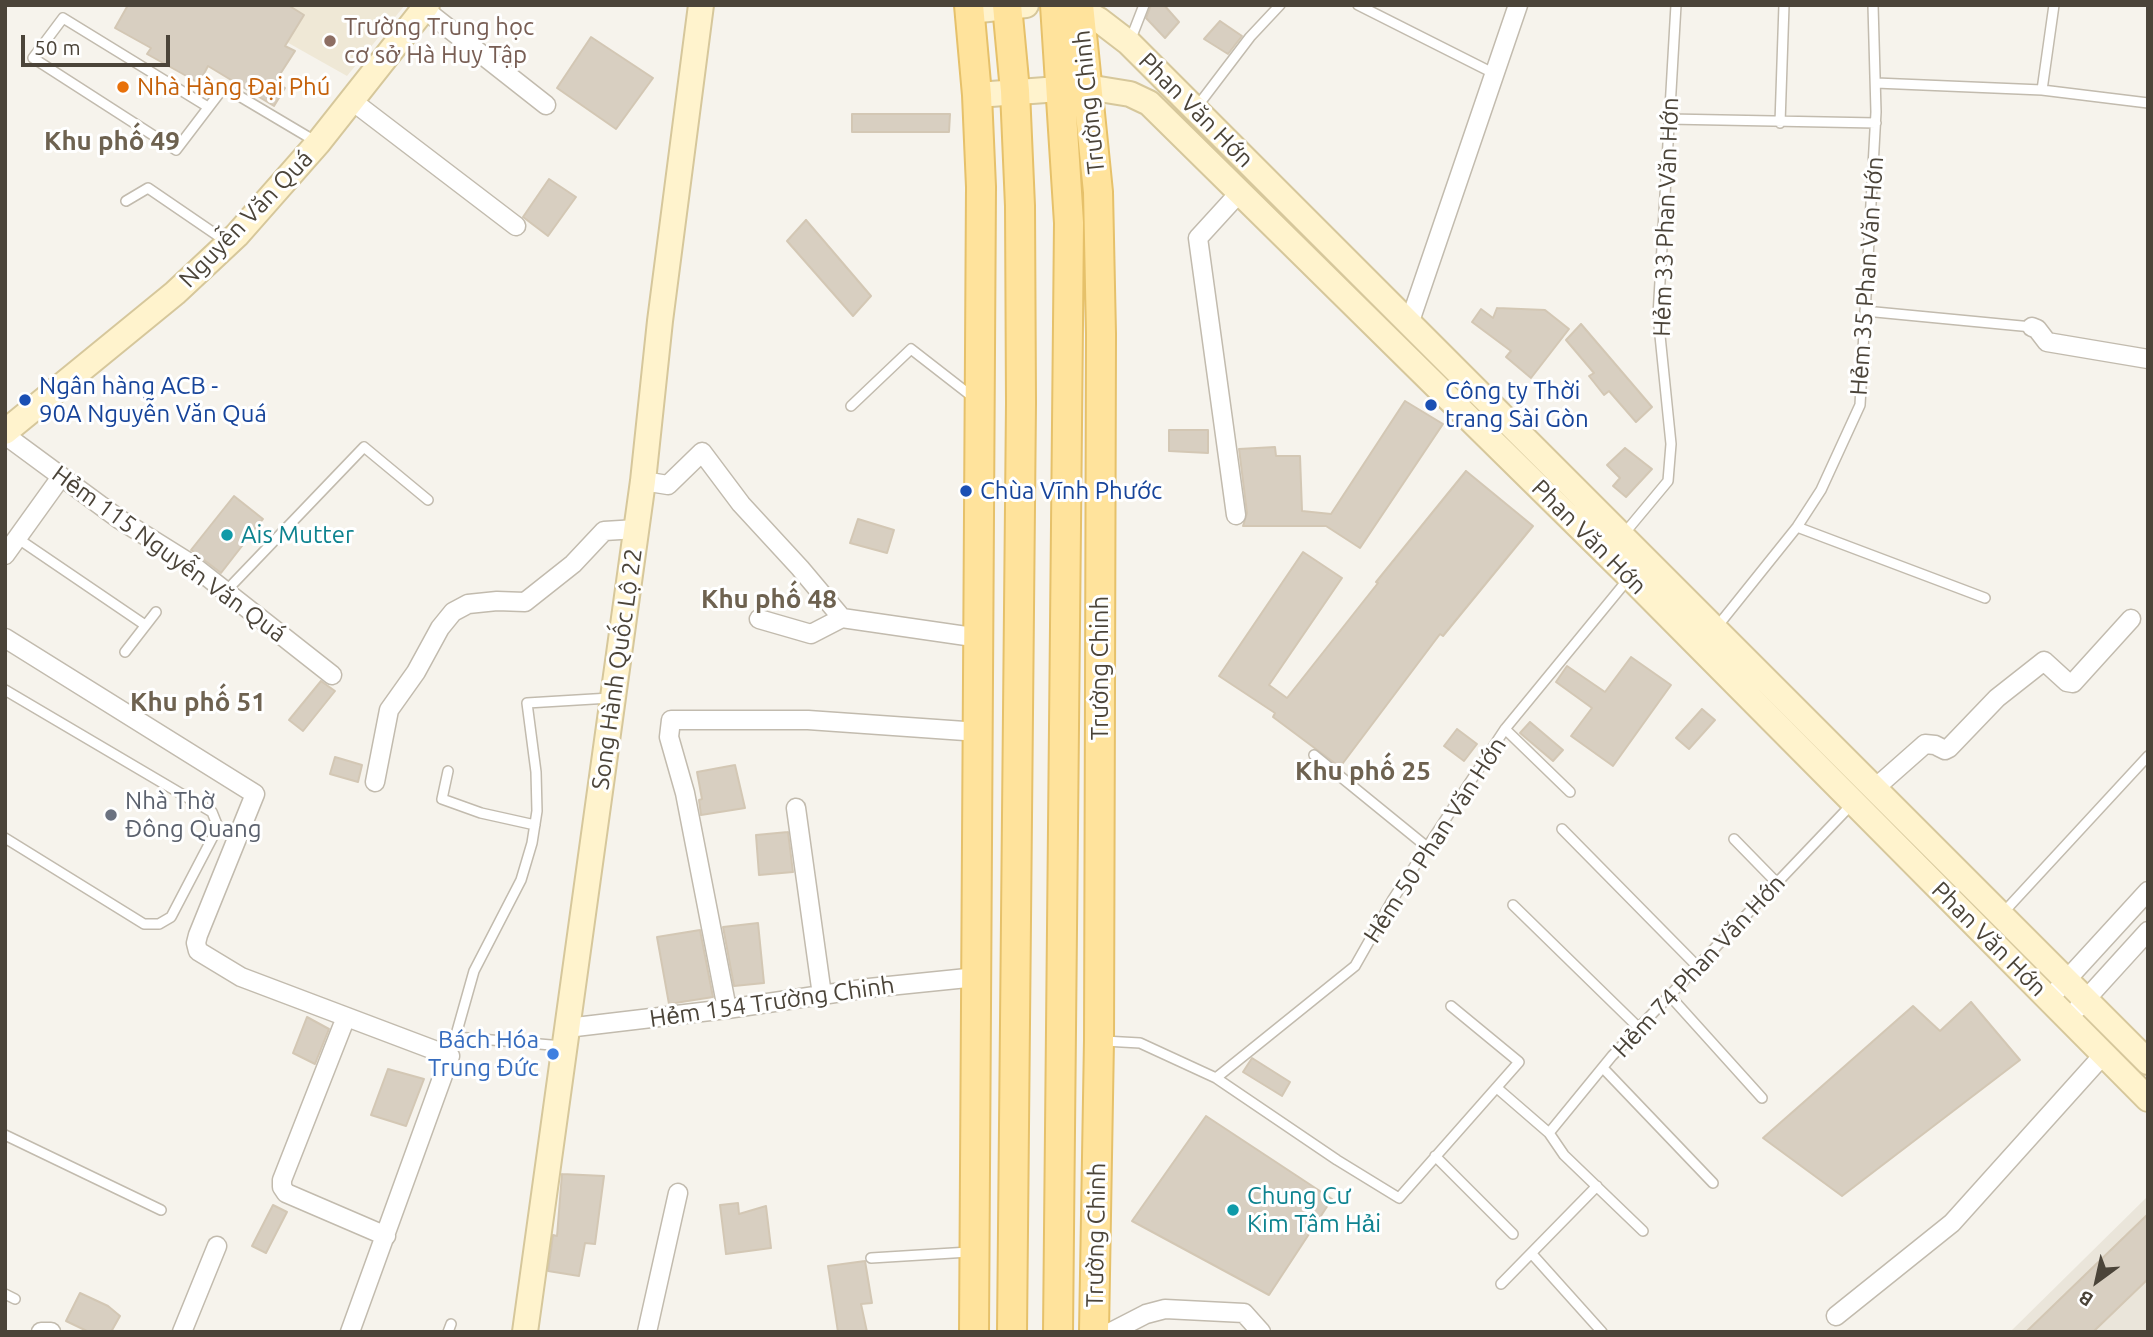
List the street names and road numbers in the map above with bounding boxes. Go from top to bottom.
street label: Trường Chinh [1067,29,1111,175]
street label: Phan Văn Hớn [1133,47,1259,173]
street label: Hẻm 33 Phan Văn Hớn [1647,97,1685,337]
street label: Nguyễn Văn Quá [173,144,319,294]
street label: Hẻm 35 Phan Văn Hớn [1844,156,1890,396]
street label: Hẻm 115 Nguyễn Văn Quá [46,459,292,649]
street label: Phan Văn Hớn [1526,474,1652,600]
street label: Song Hành Quốc Lộ 22 [586,546,648,792]
street label: Trường Chinh [1086,596,1114,740]
street label: Hẻm 50 Phan Văn Hớn [1358,732,1512,948]
street label: Hẻm 74 Phan Văn Hớn [1607,869,1791,1063]
street label: Phan Văn Hớn [1926,876,2052,1002]
street label: Hẻm 154 Trường Chinh [648,971,896,1033]
street label: Trường Chinh [1080,1162,1112,1308]

